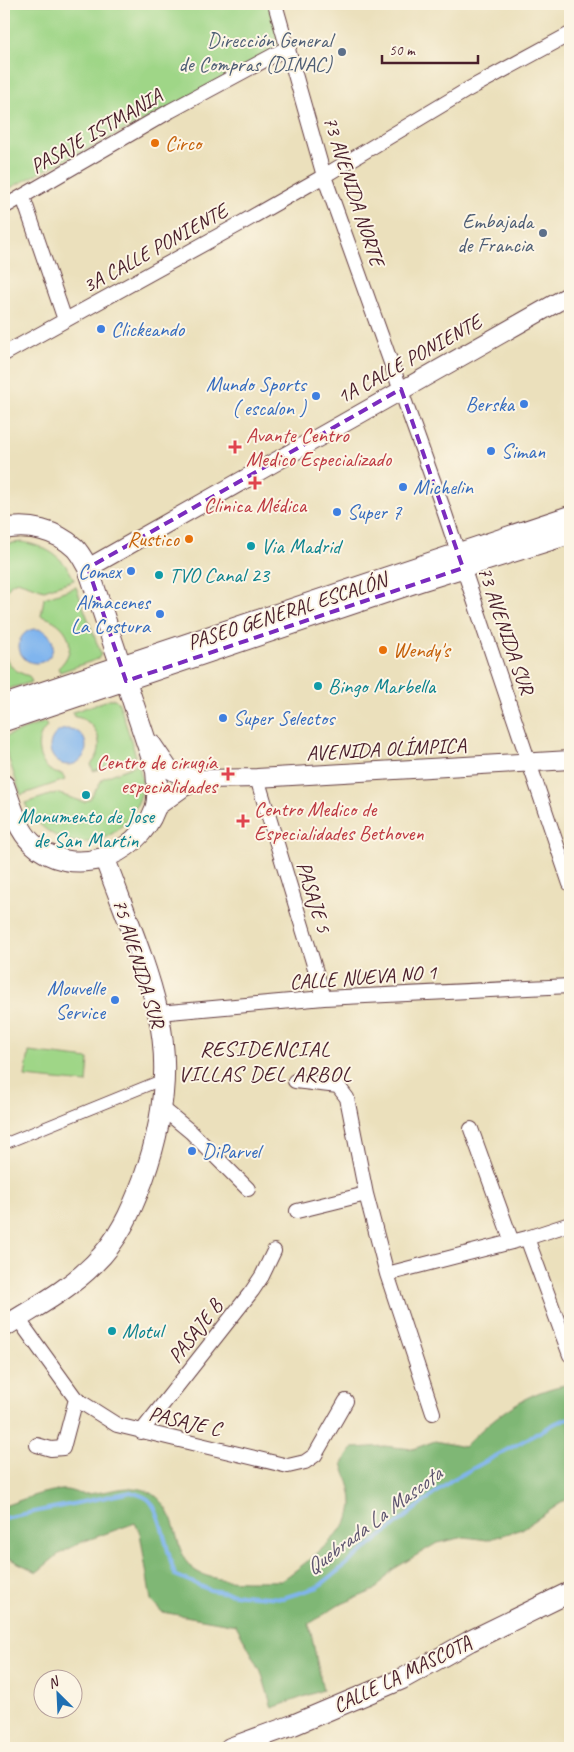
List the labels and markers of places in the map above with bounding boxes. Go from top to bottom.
place label: Dirección General de Compras (DINAC) [179,27,335,77]
marker: Dirección General de Compras (DINAC) [336,46,348,58]
place label: Circo [165,130,204,156]
marker: Circo [149,137,161,149]
place label: Embajada de Francia [457,208,535,258]
marker: Embajada de Francia [537,227,549,239]
place label: Clickeando [111,316,186,342]
marker: Clickeando [95,323,107,335]
place label: Mundo Sports ( escalon ) [206,371,308,421]
marker: Mundo Sports ( escalon ) [310,390,322,402]
place label: Berska [465,391,516,417]
marker: Berska [518,398,530,410]
place label: Avante Centro Medico Especializado [246,422,393,472]
place label: Siman [501,438,546,464]
marker: Avante Centro Medico Especializado [228,440,242,454]
marker: Siman [485,445,497,457]
place label: Michelin [413,474,474,500]
marker: Clinica Médica [248,476,262,490]
marker: Michelin [397,481,409,493]
place label: Clinica Médica [204,492,308,518]
place label: Super 7 [347,499,403,525]
marker: Super 7 [331,506,343,518]
place label: Rustico [127,526,181,552]
marker: Rustico [183,533,195,545]
place label: Via Madrid [261,533,343,559]
marker: Via Madrid [245,540,257,552]
place label: Comex [78,558,123,584]
place label: TVO Canal 23 [169,562,271,588]
marker: Comex [125,565,137,577]
marker: TVO Canal 23 [153,569,165,581]
place label: Almacenes La Costura [71,589,152,639]
marker: Almacenes La Costura [154,608,166,620]
place label: Wendy's [393,637,451,663]
marker: Wendy's [377,644,389,656]
place label: Bingo Marbella [328,673,437,699]
marker: Bingo Marbella [312,680,324,692]
place label: Super Selectos [233,705,336,731]
marker: Super Selectos [217,712,229,724]
place label: Centro de cirugía especialidades [96,749,219,799]
marker: Centro de cirugía especialidades [221,767,235,781]
marker: Monumento de Jose de San Martin [80,789,92,801]
place label: Centro Medico de Especialidades Bethoven [254,796,424,846]
place label: Monumento de Jose de San Martin [18,803,156,853]
marker: Centro Medico de Especialidades Bethoven [236,814,250,828]
place label: Mouvelle Service [47,975,107,1025]
marker: Mouvelle Service [109,994,121,1006]
place label: DiParvel [202,1138,264,1164]
marker: DiParvel [186,1145,198,1157]
place label: Motul [122,1318,166,1344]
marker: Motul [106,1325,118,1337]

